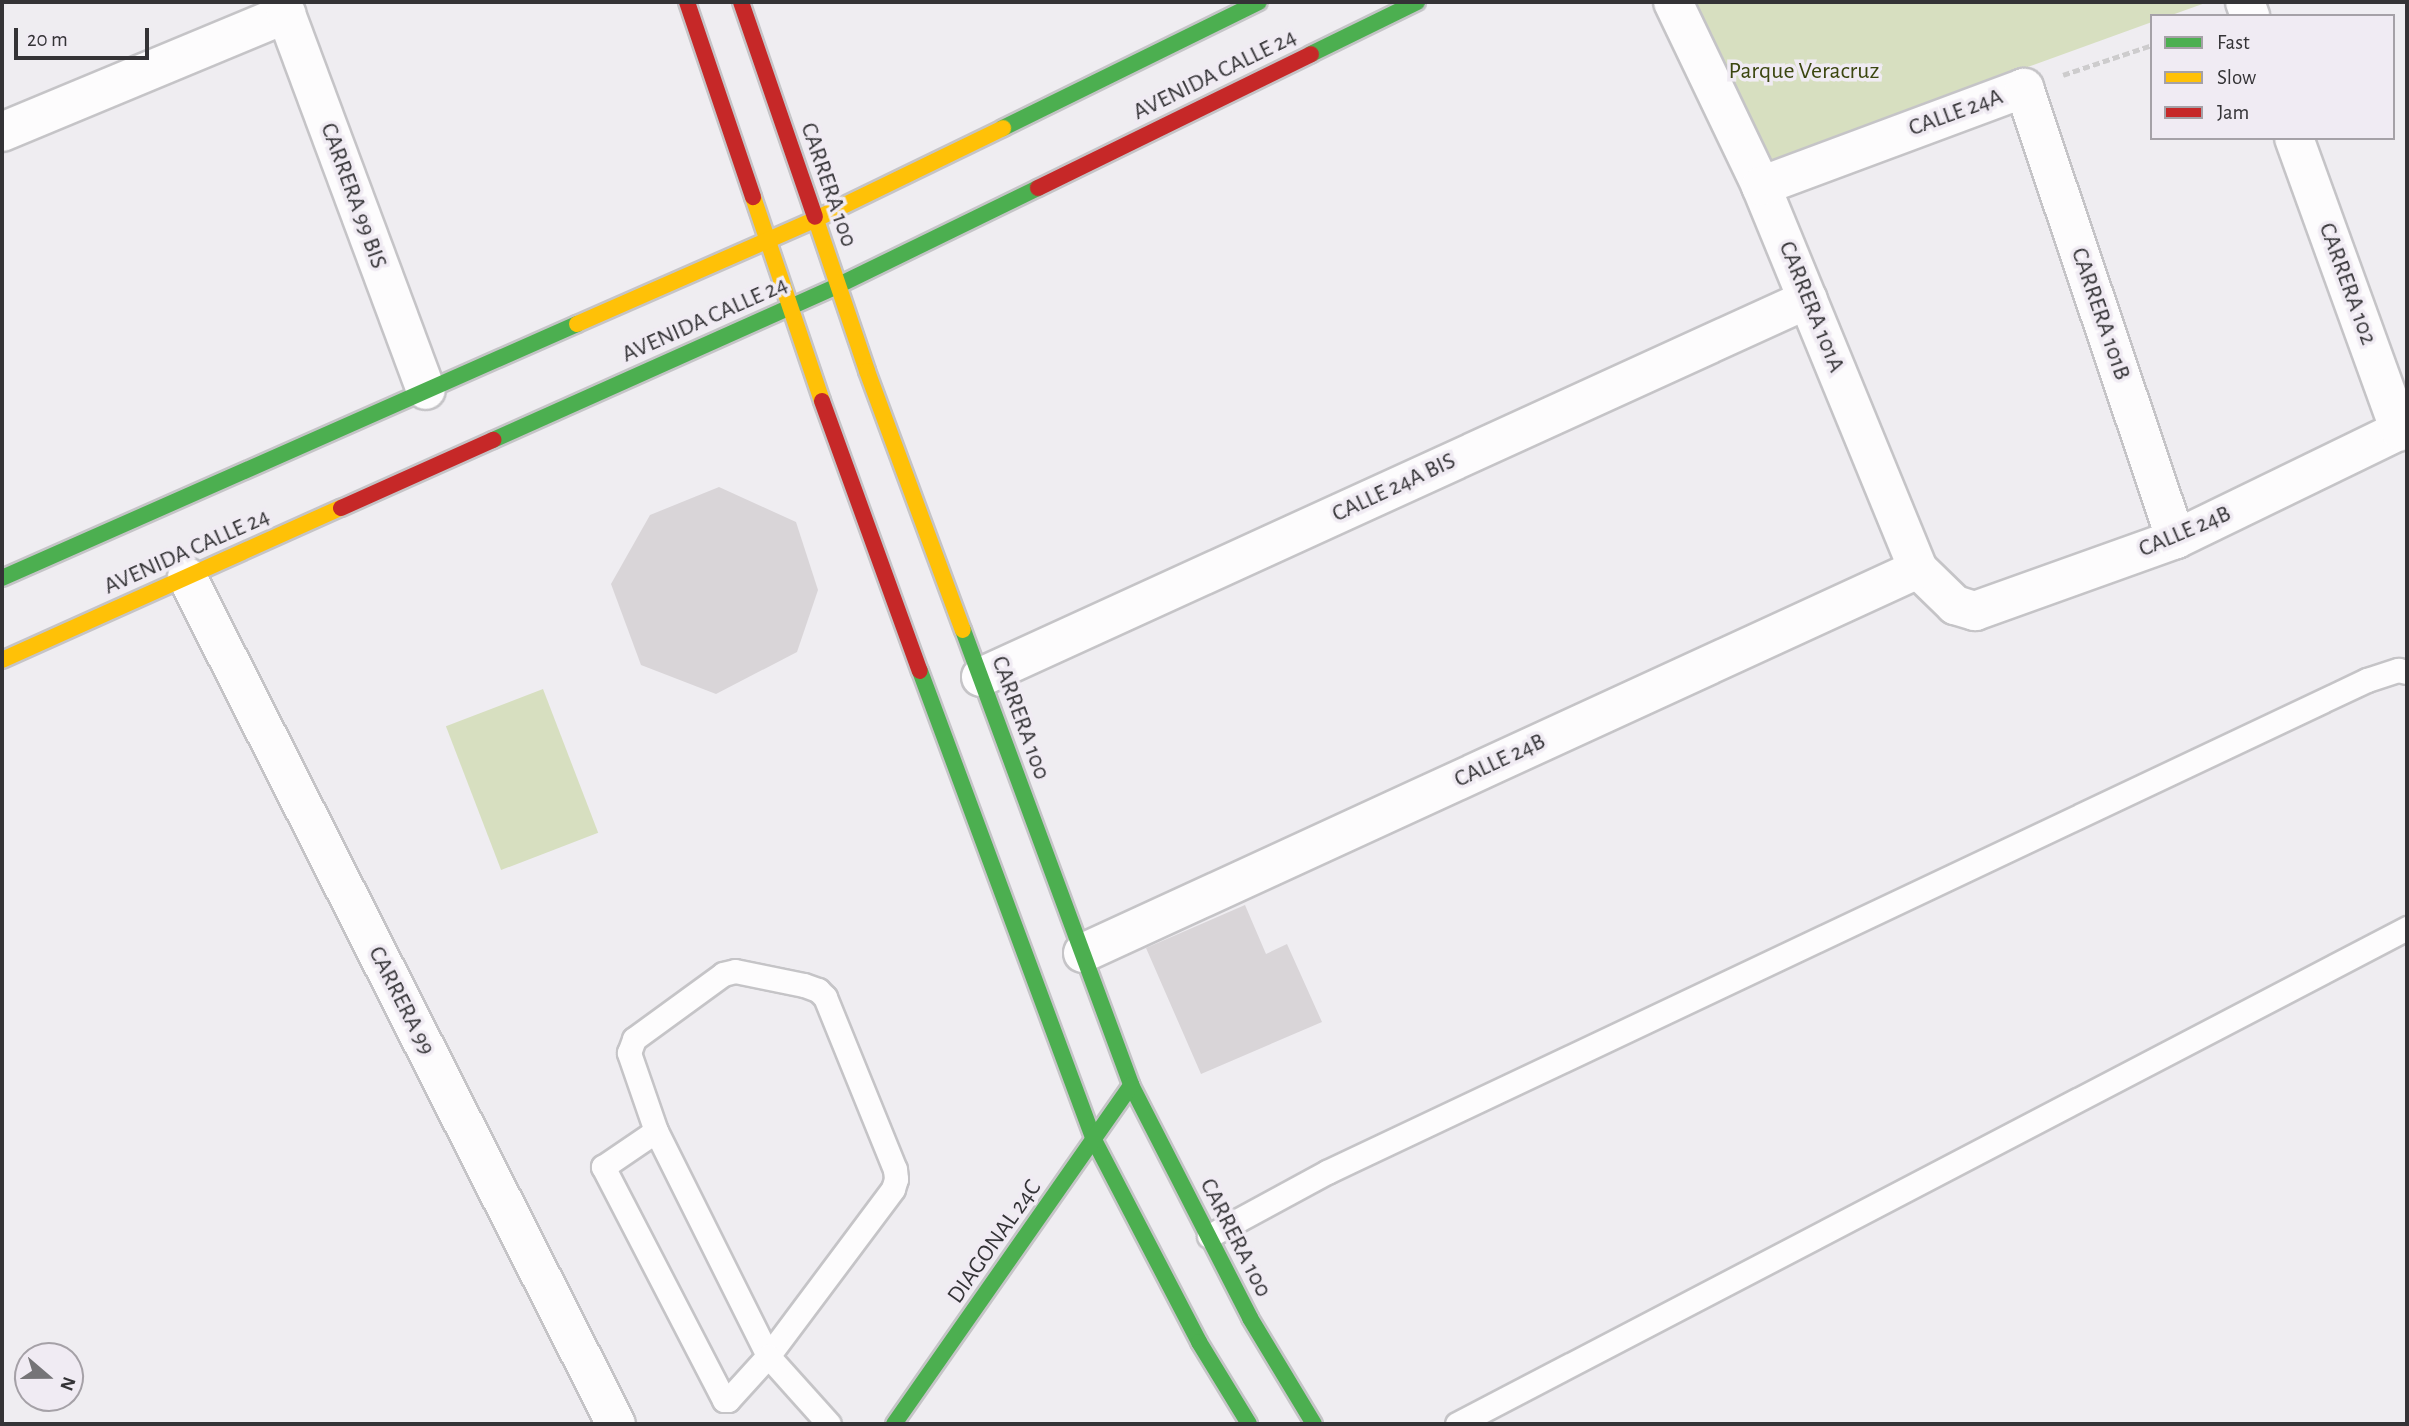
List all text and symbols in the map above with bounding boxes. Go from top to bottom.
scale bar [18,14,152,58]
legend [2150,14,2395,140]
street label: AVENIDA CALLE 24 [1128,23,1302,127]
text: 20 m [27,29,68,50]
text: Fast [2217,32,2250,53]
park label: Parque Veracruz [1729,58,1879,86]
text: Slow [2217,67,2256,88]
street label: CALLE 24A [1905,83,2007,143]
text: Jam [2217,102,2249,123]
street label: CARRERA 99 BIS [313,119,393,273]
street label: CARRERA 100 [793,119,863,251]
street label: CARRERA 102 [2312,219,2382,349]
street label: CARRERA 101A [1772,237,1850,377]
street label: CARRERA 101B [2064,244,2136,384]
street label: AVENIDA CALLE 24 [618,271,792,369]
street label: CALLE 24A BIS [1328,447,1460,529]
street label: CALLE 24B [2135,500,2235,564]
street label: AVENIDA CALLE 24 [100,503,274,601]
street label: CARRERA 100 [984,652,1056,784]
street label: CALLE 24B [1450,727,1550,795]
street label: CARRERA 99 [361,942,441,1060]
street label: CARRERA 100 [1193,1174,1277,1302]
street label: DIAGONAL 24C [942,1175,1048,1309]
north arrow [14,1342,84,1412]
text: N [56,1374,79,1393]

